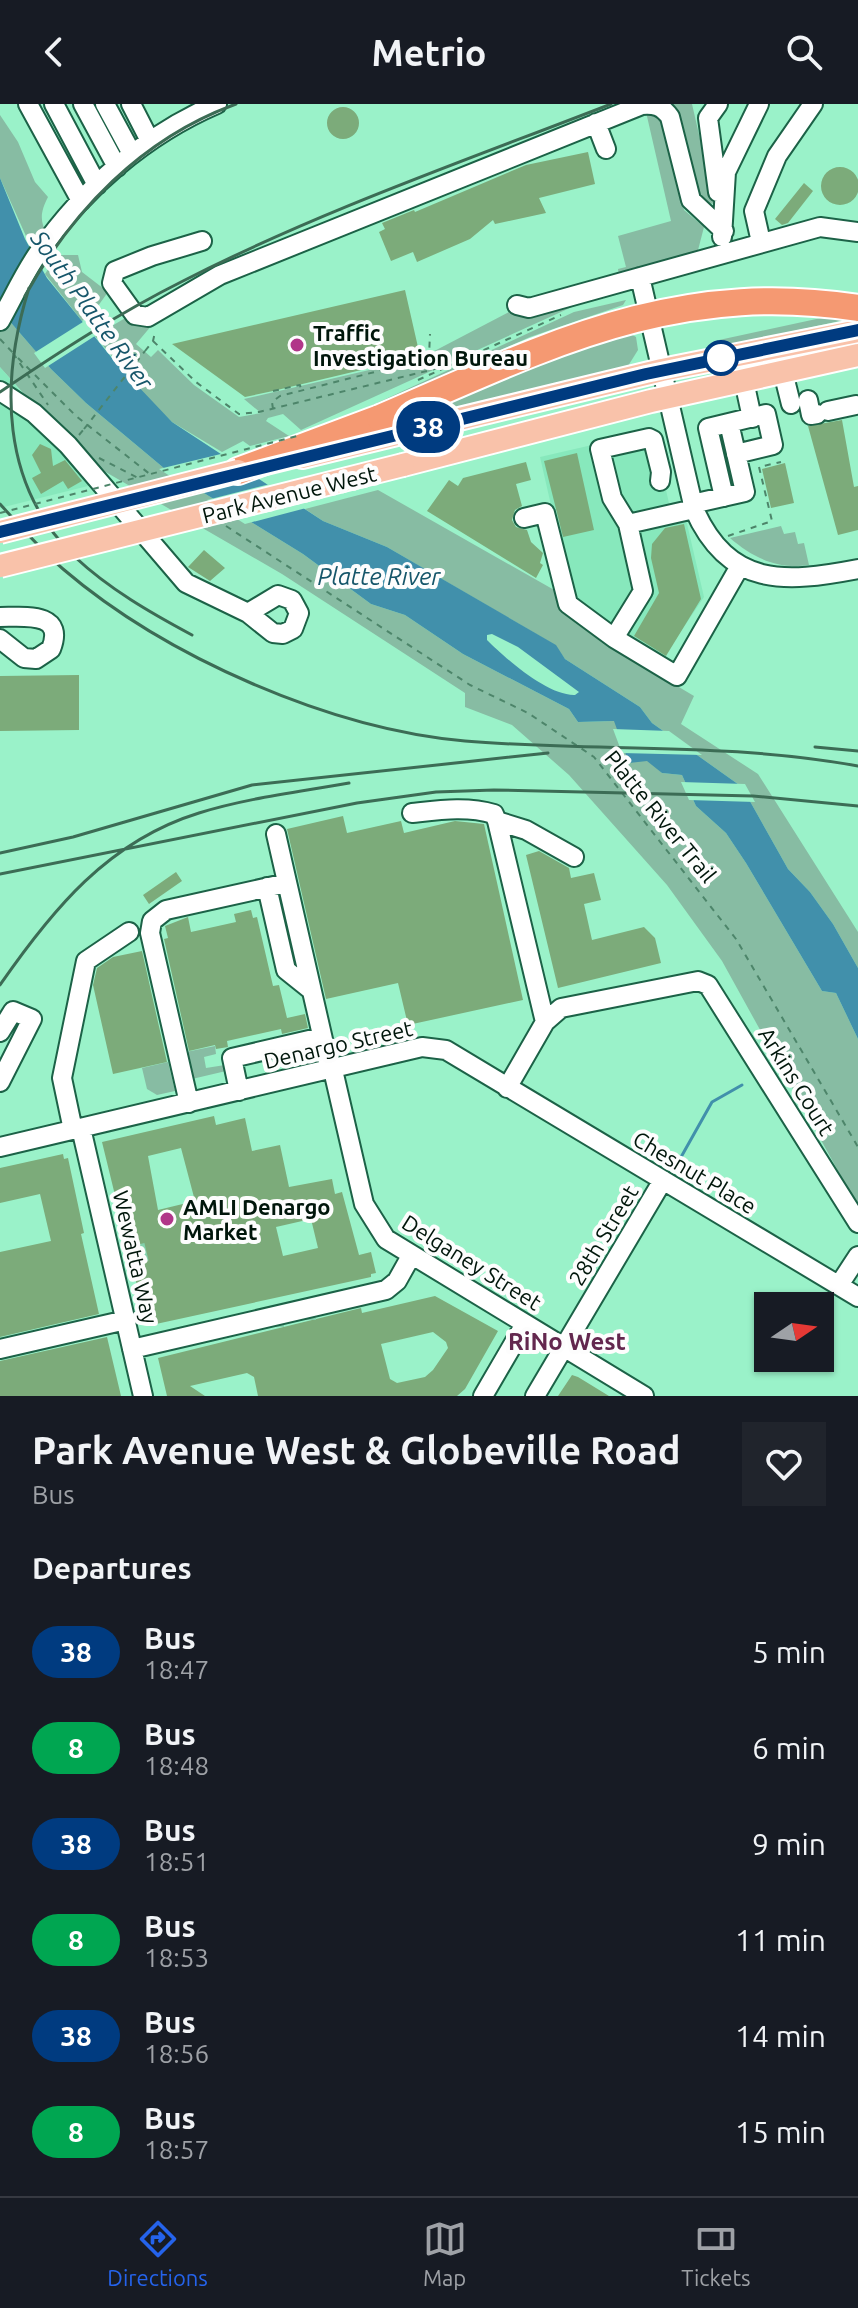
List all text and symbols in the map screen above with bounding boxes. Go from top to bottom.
icon: back [32,30,76,74]
icon: search [782,30,826,74]
text: Metrio [372,32,486,73]
water label: South Platte River [25,225,159,395]
place label: Traffic Investigation Bureau [313,320,528,370]
marker: Traffic Investigation Bureau [288,336,306,354]
unlabelled marker [704,341,738,375]
line badge: 38 [392,401,464,453]
text: 38 [412,411,444,442]
street label: Park Avenue West [199,460,379,528]
water label: Platte River [317,563,441,590]
street label: Platte River Trail [600,745,722,887]
street label: Denargo Street [261,1015,415,1073]
street label: Arkins Court [754,1023,840,1140]
street label: Chesnut Place [629,1125,761,1219]
street label: 28th Street [563,1180,643,1290]
street label: Wewatta Way [109,1188,164,1326]
place label: AMLI Denargo Market [183,1194,331,1244]
street label: Delganey Street [398,1209,546,1315]
marker: AMLI Denargo Market [158,1210,176,1228]
north arrow [754,1292,834,1372]
map controls [754,1292,834,1372]
district label: RiNo West [508,1328,626,1355]
button: heart [742,1422,826,1506]
text: Park Avenue West & Globeville Road [32,1429,681,1471]
text: Bus [32,1480,75,1509]
text: Departures [32,1551,192,1585]
text: Bus [144,1621,196,1655]
text: 5 min [752,1635,826,1669]
text: 38 [60,1636,92,1667]
text: 18:47 [144,1655,209,1684]
text: Bus [144,1717,196,1751]
text: 6 min [752,1731,826,1765]
text: 8 [68,1732,84,1763]
text: 18:48 [144,1751,209,1780]
text: Bus [144,1813,196,1847]
text: 9 min [752,1827,826,1861]
text: 38 [60,1828,92,1859]
text: 18:51 [144,1847,209,1876]
text: Bus [144,1909,196,1943]
text: 11 min [735,1923,826,1957]
text: 8 [68,1924,84,1955]
text: 18:53 [144,1943,209,1972]
text: Bus [144,2005,196,2039]
text: 14 min [735,2019,826,2053]
text: 38 [60,2020,92,2051]
text: 18:56 [144,2039,209,2068]
text: Bus [144,2101,196,2135]
text: 15 min [735,2115,826,2149]
text: 8 [68,2116,84,2147]
text: 18:57 [144,2135,209,2164]
tab: Directions [107,2217,208,2290]
tab: Map [423,2217,467,2290]
tab: Tickets [681,2217,751,2290]

